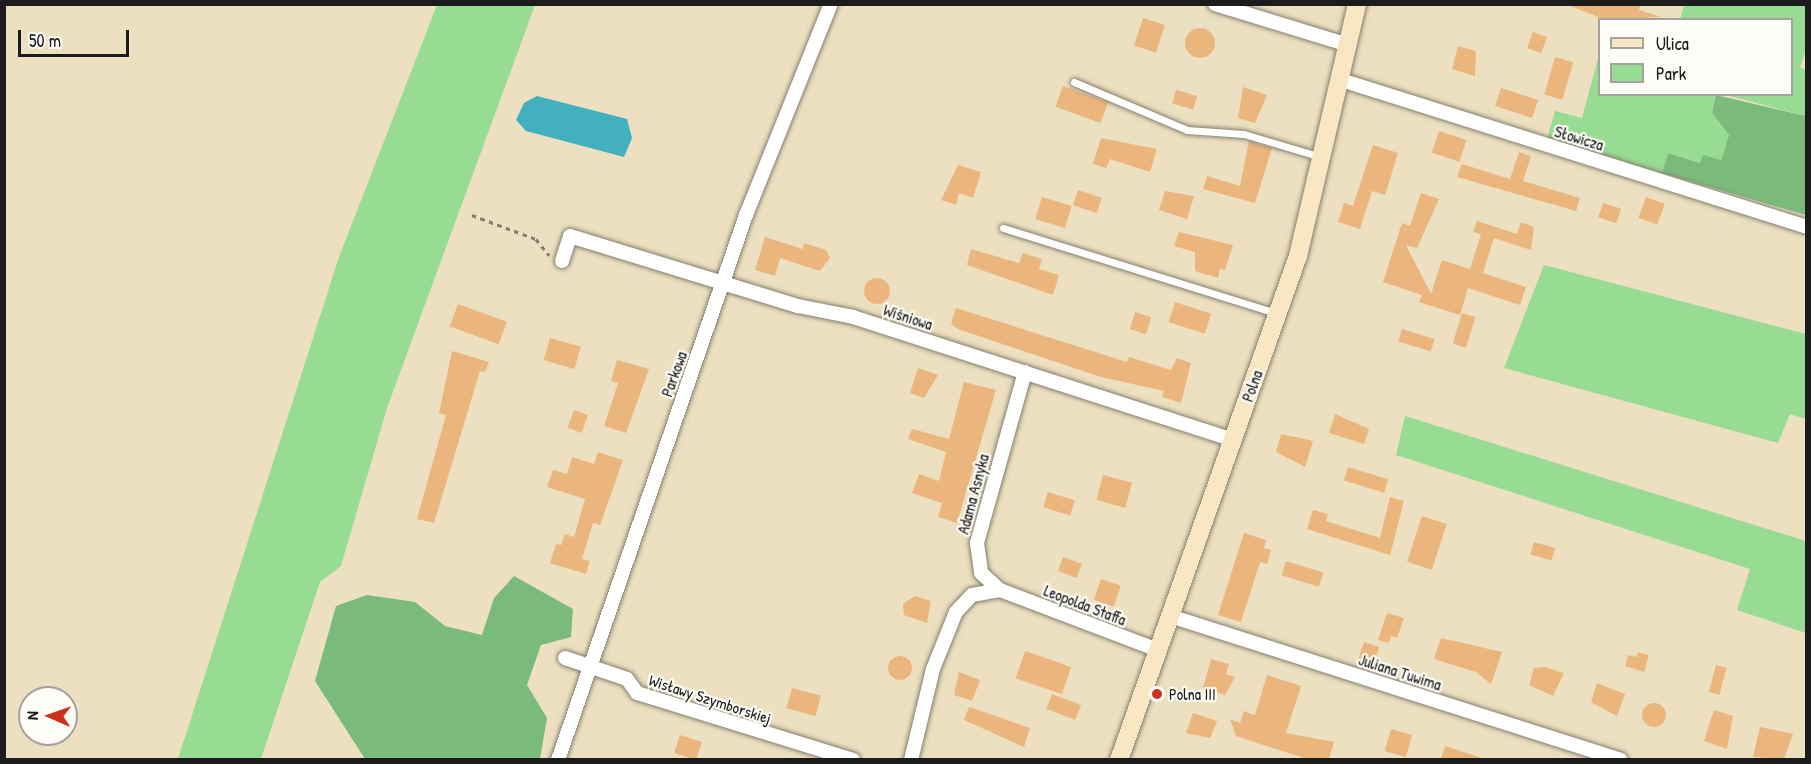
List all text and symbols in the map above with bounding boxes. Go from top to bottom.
scale bar [21,18,132,56]
legend [1598,18,1793,96]
text: 50 m [29,28,61,53]
text: Ulica [1656,31,1689,56]
text: Park [1656,61,1686,86]
street label: Słowicza [1552,121,1606,155]
street label: Wiśniowa [881,300,935,334]
street label: Parkowa [657,349,691,399]
street label: Polna [1238,368,1266,404]
street label: Adama Asnyka [953,452,993,536]
street label: Leopolda Staffa [1041,581,1129,629]
street label: Juliana Tuwima [1356,650,1444,694]
street label: Wisławy Szymborskiej [646,670,774,728]
place label: Polna III [1169,684,1216,704]
north arrow [18,686,78,746]
marker: Polna III [1150,687,1164,701]
text: N [21,711,43,720]

